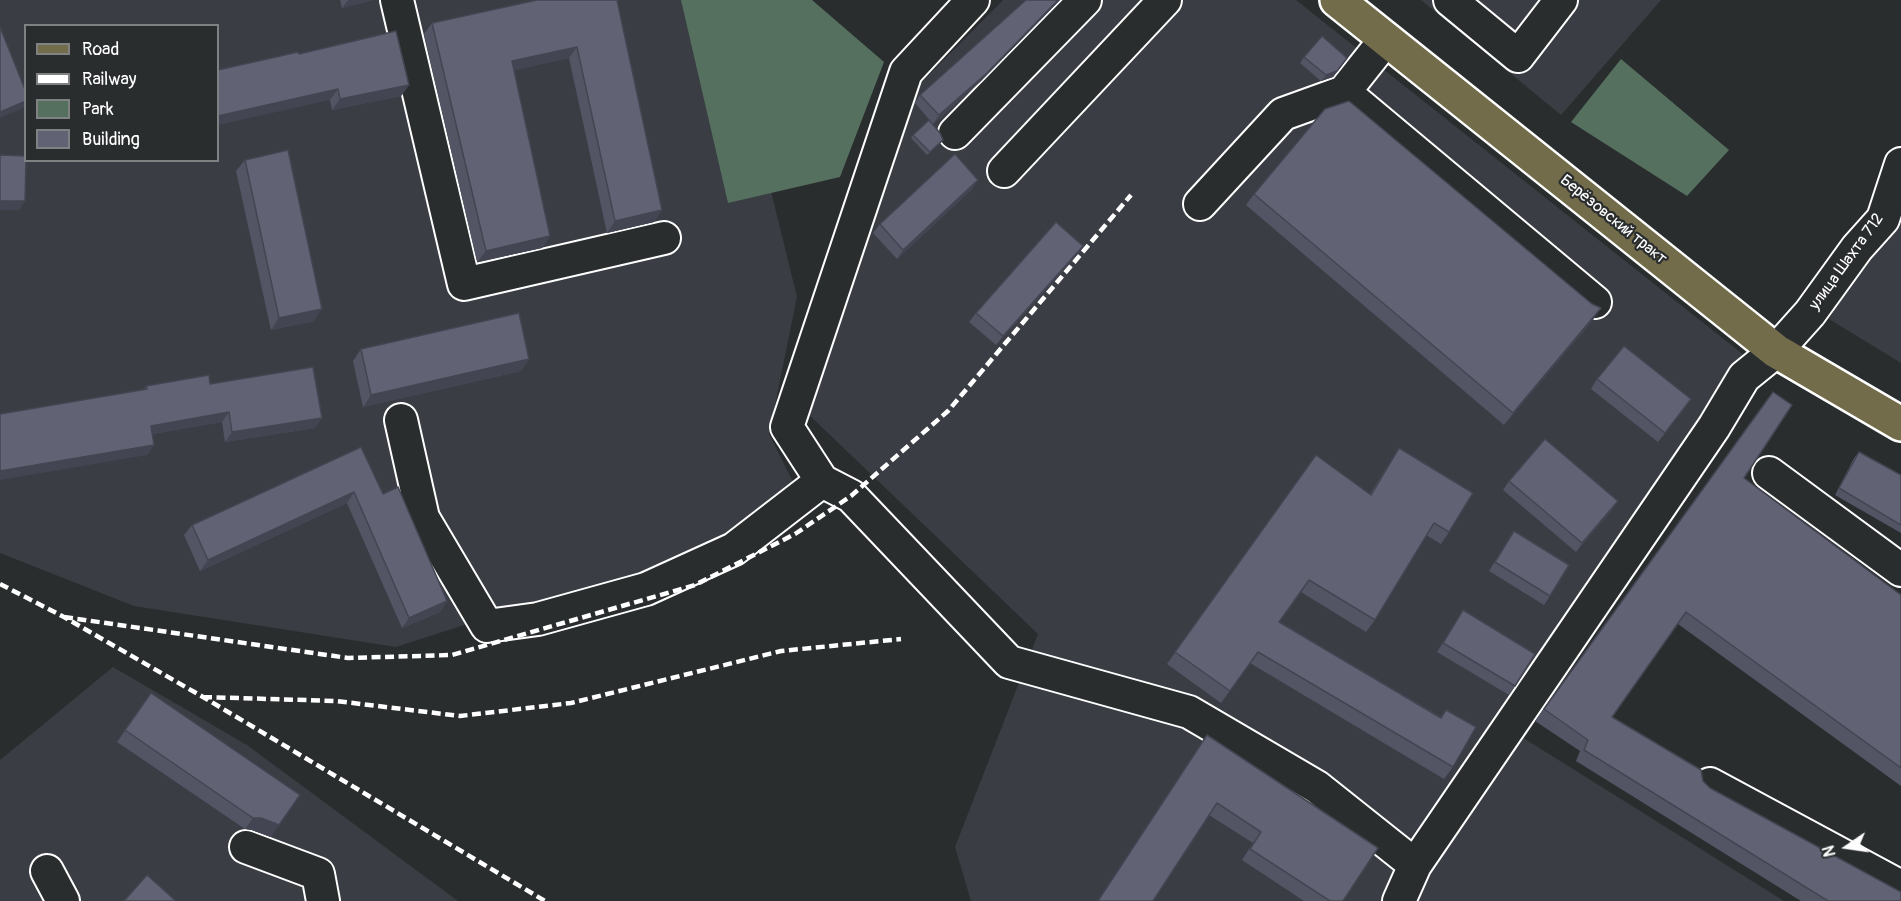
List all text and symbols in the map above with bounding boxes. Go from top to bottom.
legend [24,24,219,162]
text: Road [82,38,119,61]
text: Railway [82,68,137,91]
text: Park [82,98,114,121]
text: Building [82,128,140,151]
street label: Берёзовский тракт [1556,171,1670,269]
street label: улица Шахта 712 [1806,210,1888,314]
north arrow [1817,817,1877,877]
text: N [1819,844,1840,859]

